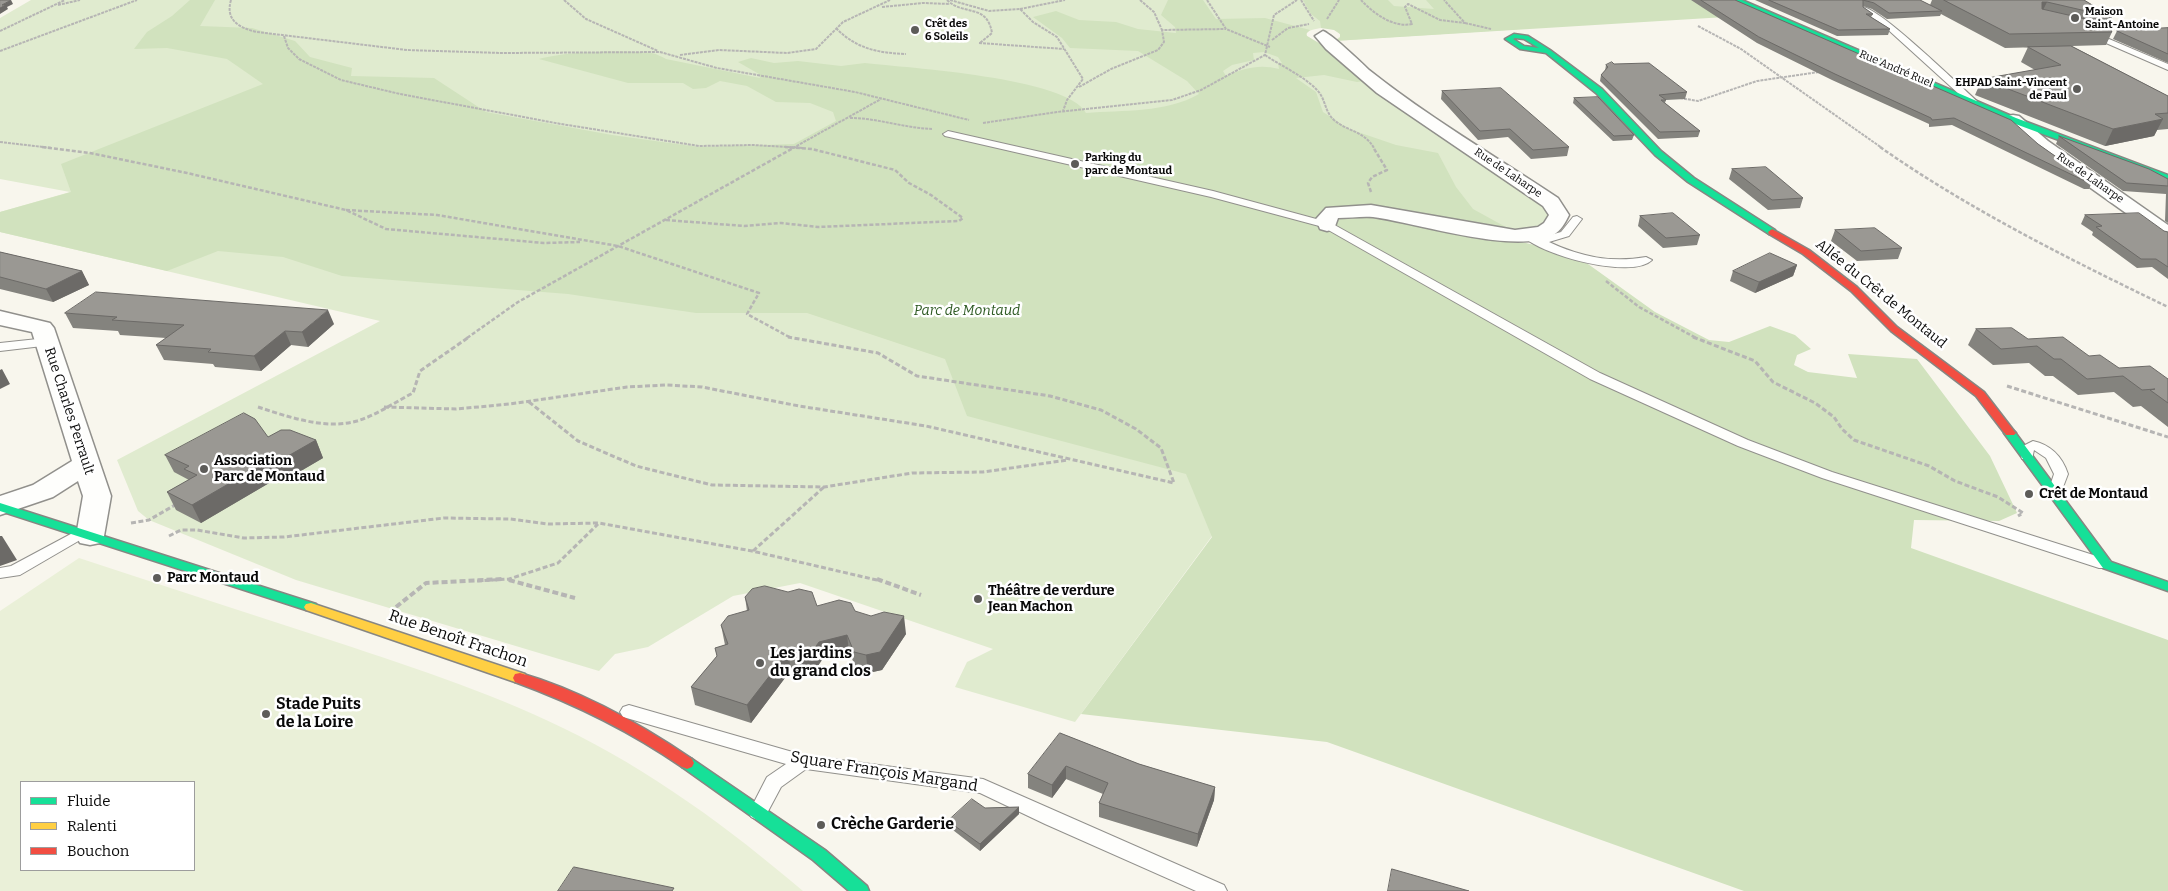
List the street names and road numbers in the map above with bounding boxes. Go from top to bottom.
street label: Rue André Ruel [1857,47,1935,91]
street label: Rue de Laharpe [1472,145,1544,201]
street label: Rue de Laharpe [2054,150,2126,206]
street label: Allée du Crêt de Montaud [1812,236,1950,352]
street label: Rue Charles Perrault [40,345,98,477]
street label: Rue Benoît Frachon [386,606,530,672]
street label: Square François Margand [789,748,979,796]

